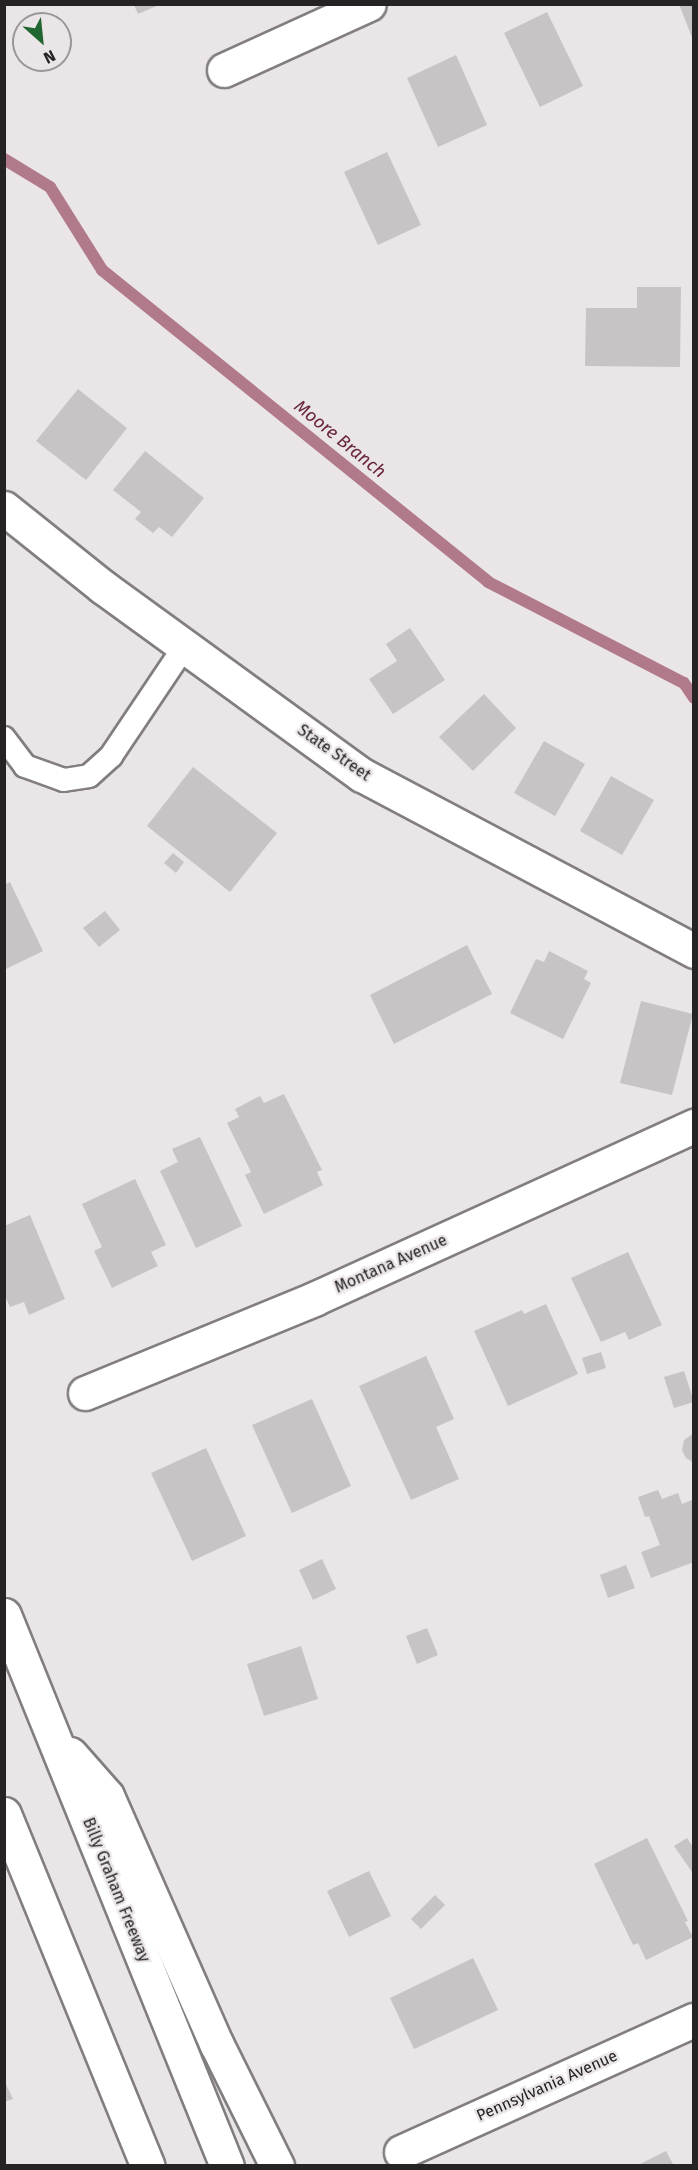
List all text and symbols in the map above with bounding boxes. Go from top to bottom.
north arrow [12,12,72,72]
text: N [40,46,59,68]
water label: Moore Branch [290,395,390,483]
street label: State Street [294,721,374,785]
street label: Montana Avenue [332,1231,450,1297]
street label: Billy Graham Freeway [78,1815,154,1965]
street label: Pennsylvania Avenue [474,2046,620,2126]

